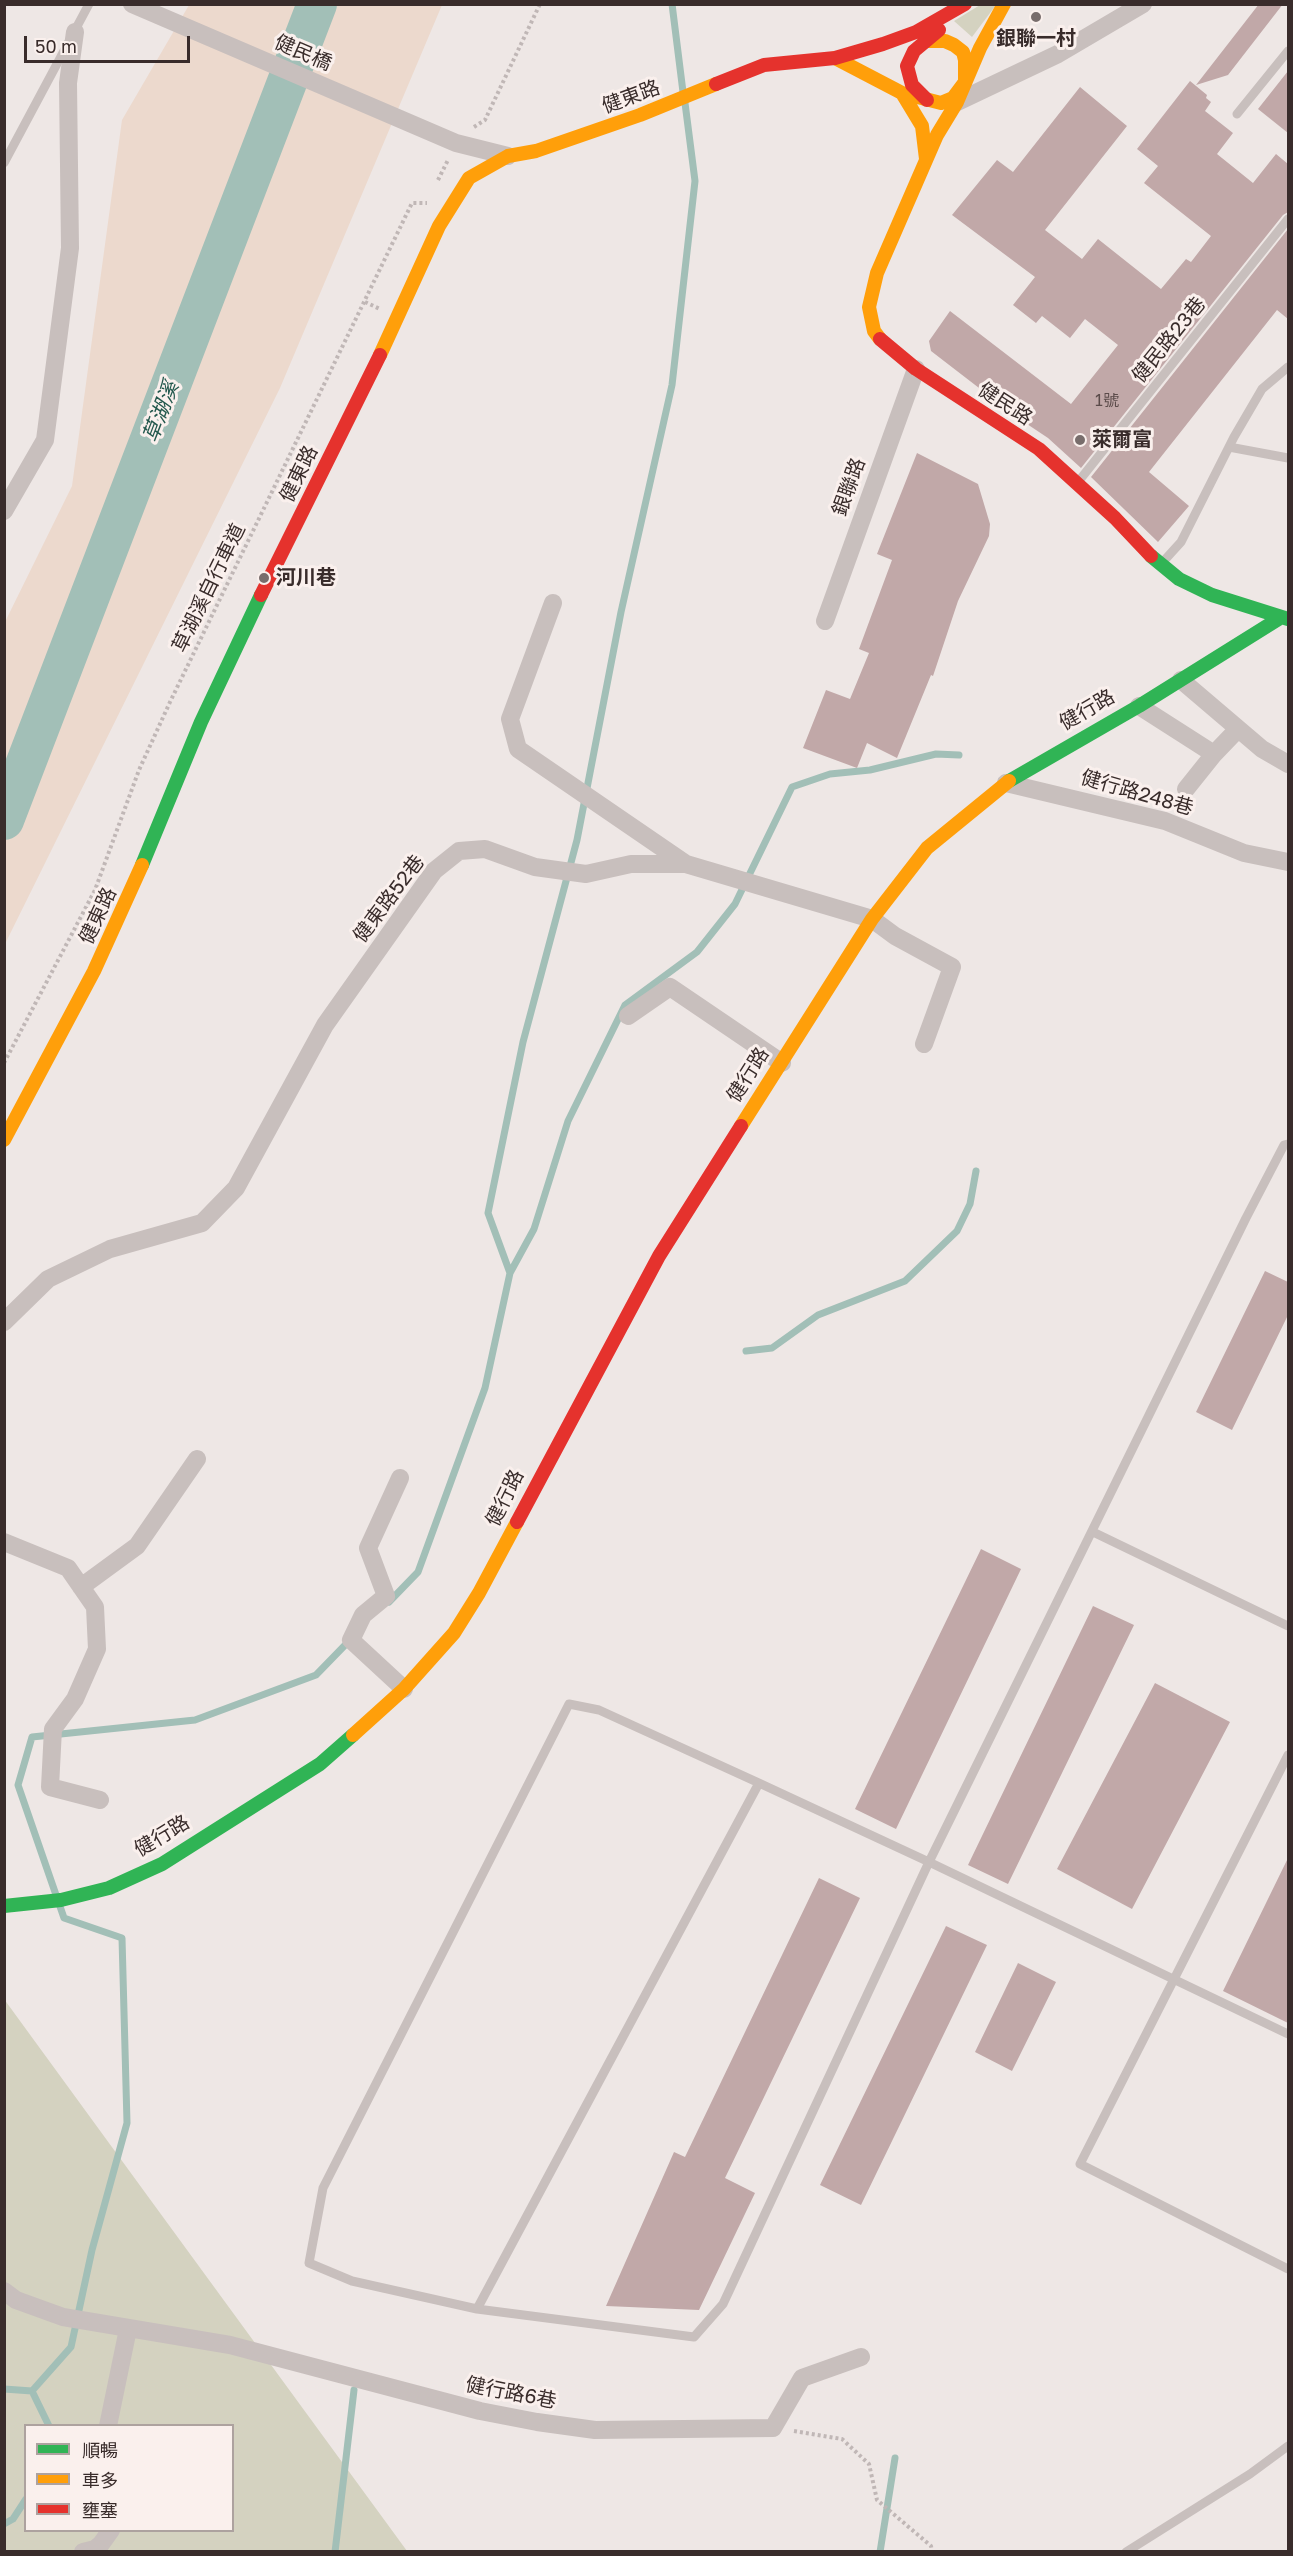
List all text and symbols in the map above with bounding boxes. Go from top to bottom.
marker: 銀聯一村 [1029,10,1043,24]
scale bar [27,24,194,62]
place label: 銀聯一村 [996,27,1076,51]
street label: 健民橋 [271,30,335,76]
text: 50 m [35,35,77,57]
street label: 健東路 [599,75,663,119]
street label: 健民路23巷 [1127,292,1211,388]
water label: 草湖溪 [138,378,184,446]
street label: 健民路 [973,378,1037,430]
house number: 1號 [1095,391,1119,411]
place label: 萊爾富 [1092,428,1152,452]
marker: 萊爾富 [1073,433,1087,447]
street label: 健東路 [275,442,323,506]
street label: 銀聯路 [827,455,871,519]
street label: 草湖溪自行車道 [168,520,250,656]
place label: 河川巷 [276,566,336,590]
marker: 河川巷 [257,571,271,585]
street label: 健行路 [1055,685,1119,735]
street label: 健行路248巷 [1078,765,1196,821]
street label: 健東路52巷 [348,851,430,947]
street label: 健東路 [74,884,122,948]
street label: 健行路 [722,1043,774,1107]
street label: 健行路 [481,1466,529,1530]
street label: 健行路 [130,1810,194,1862]
street label: 健行路6巷 [464,2372,558,2414]
legend [24,2424,234,2532]
text: 順暢 [82,2439,118,2461]
text: 車多 [82,2469,118,2491]
text: 壅塞 [82,2499,118,2521]

